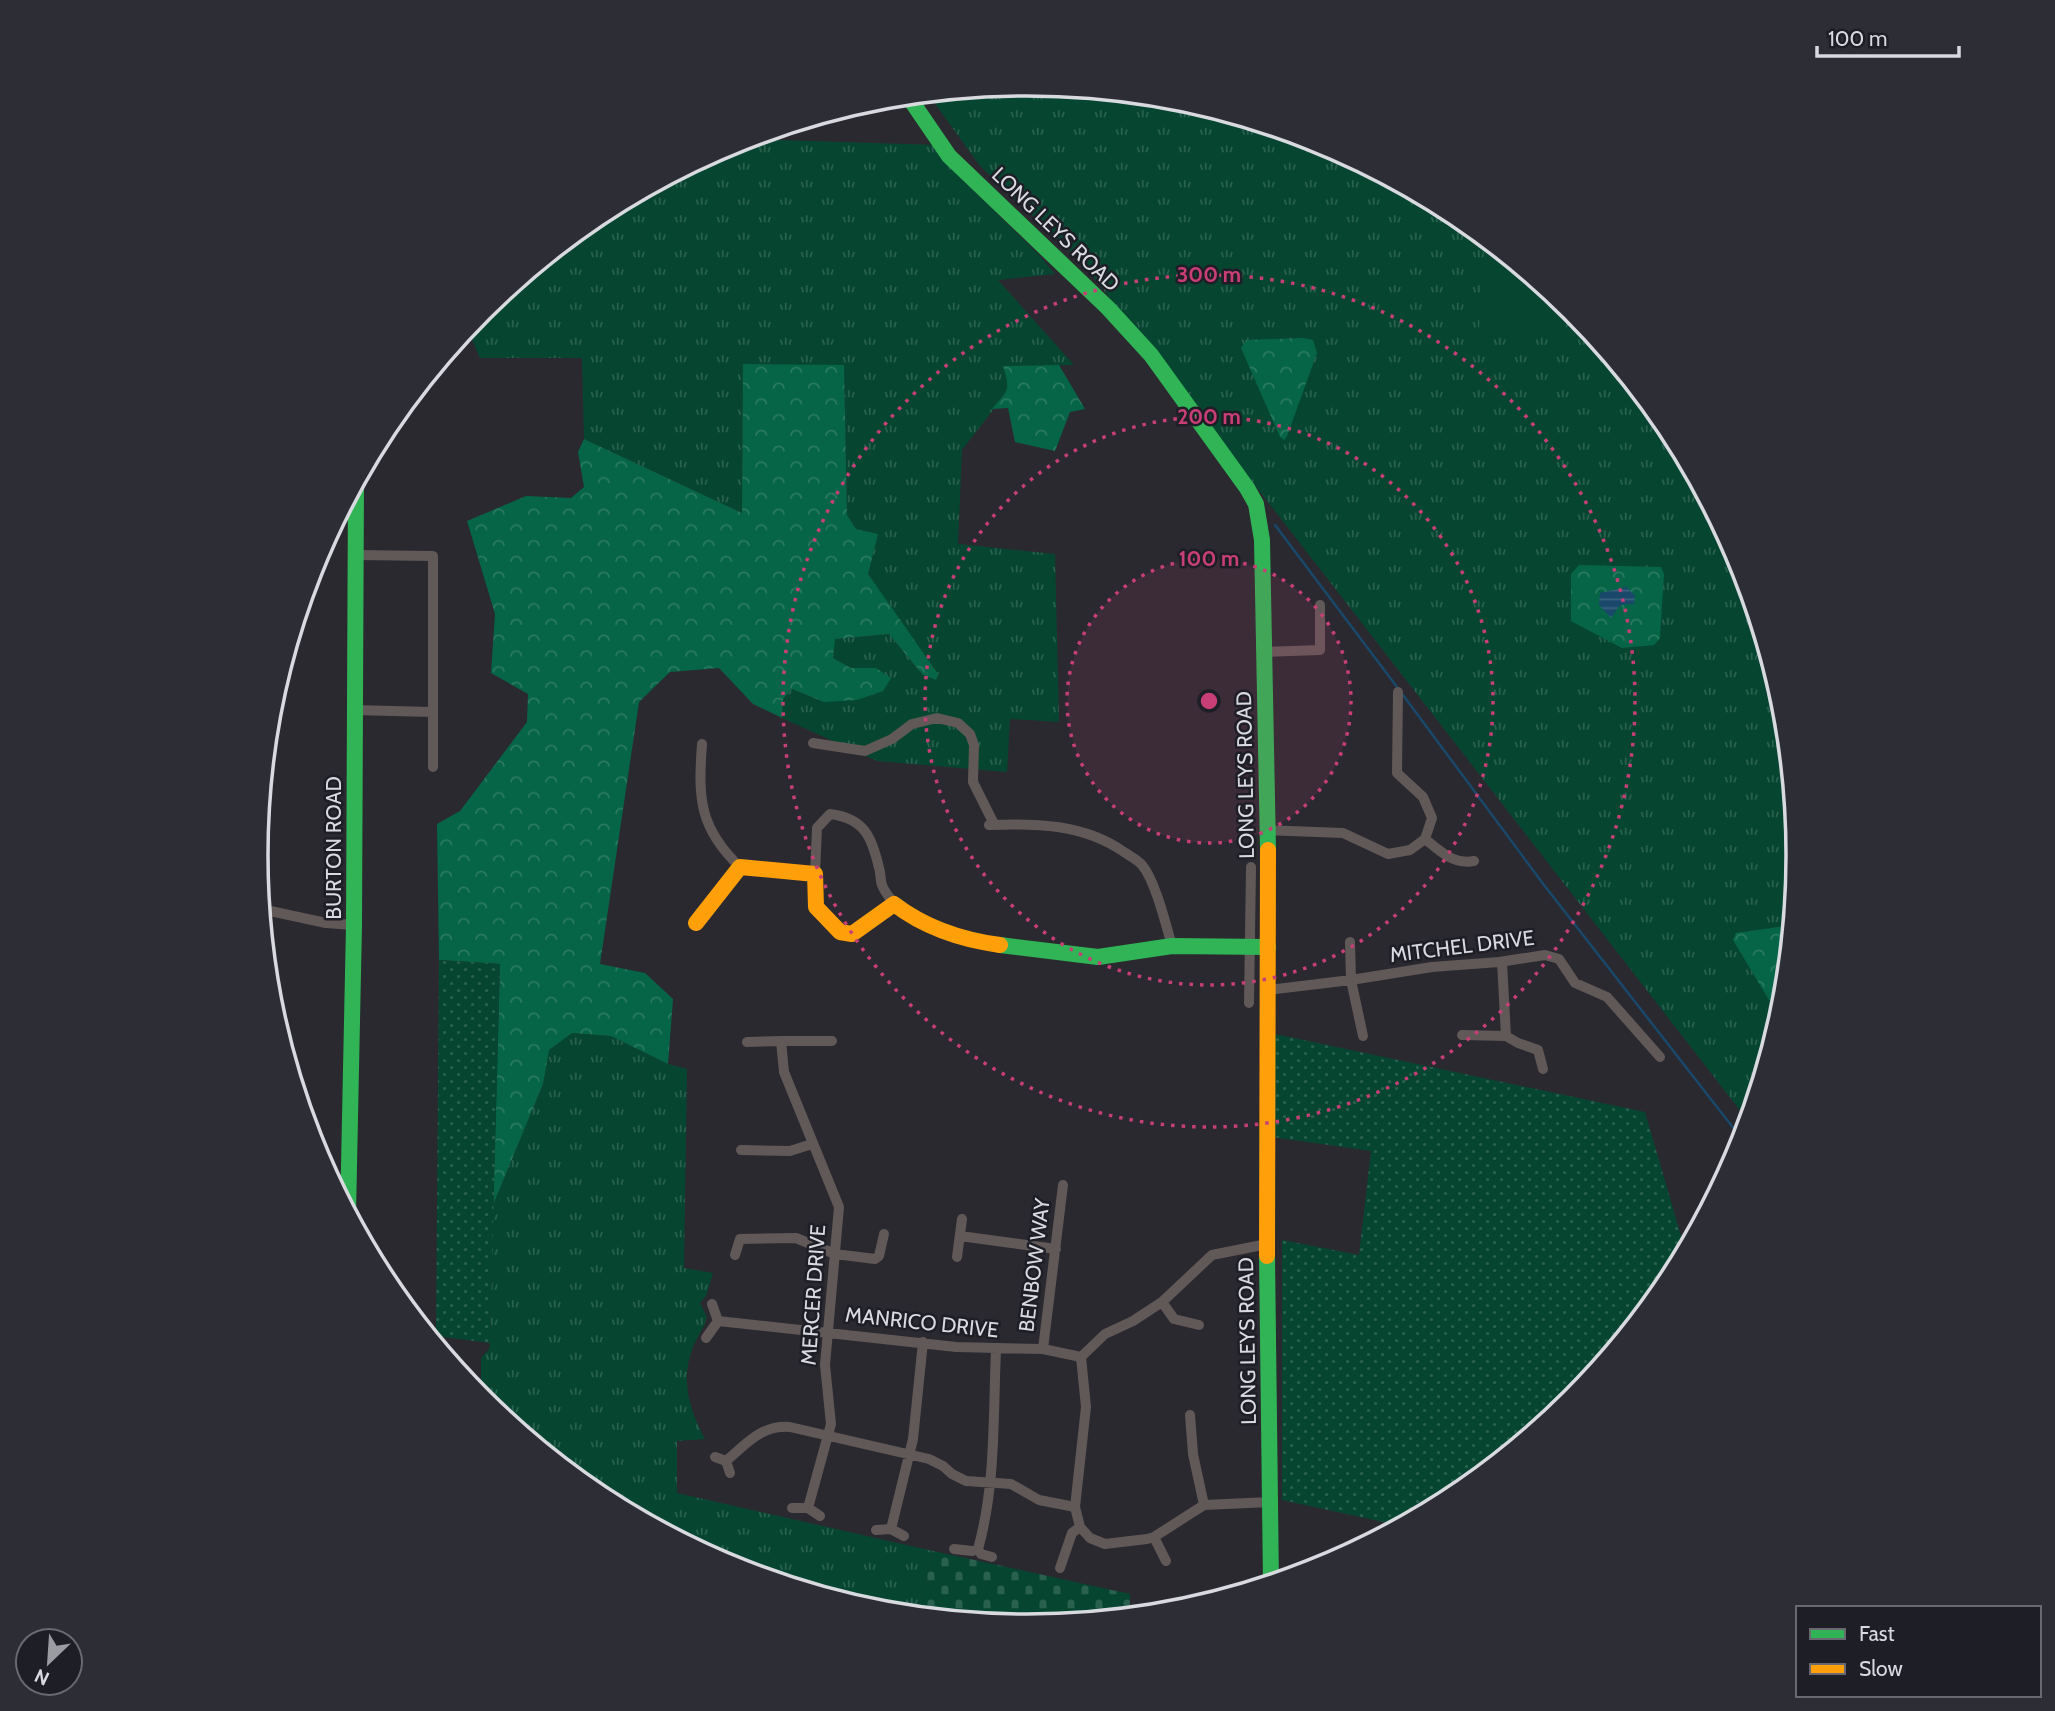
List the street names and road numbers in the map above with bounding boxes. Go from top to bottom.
street label: LONG LEYS ROAD [987,162,1125,296]
street label: LONG LEYS ROAD [1231,691,1259,859]
street label: BURTON ROAD [321,776,346,920]
street label: MITCHEL DRIVE [1388,925,1536,967]
street label: BENBOW WAY [1013,1196,1055,1333]
street label: MERCER DRIVE [796,1224,830,1366]
street label: LONG LEYS ROAD [1233,1257,1261,1425]
street label: MANRICO DRIVE [844,1302,1000,1342]

